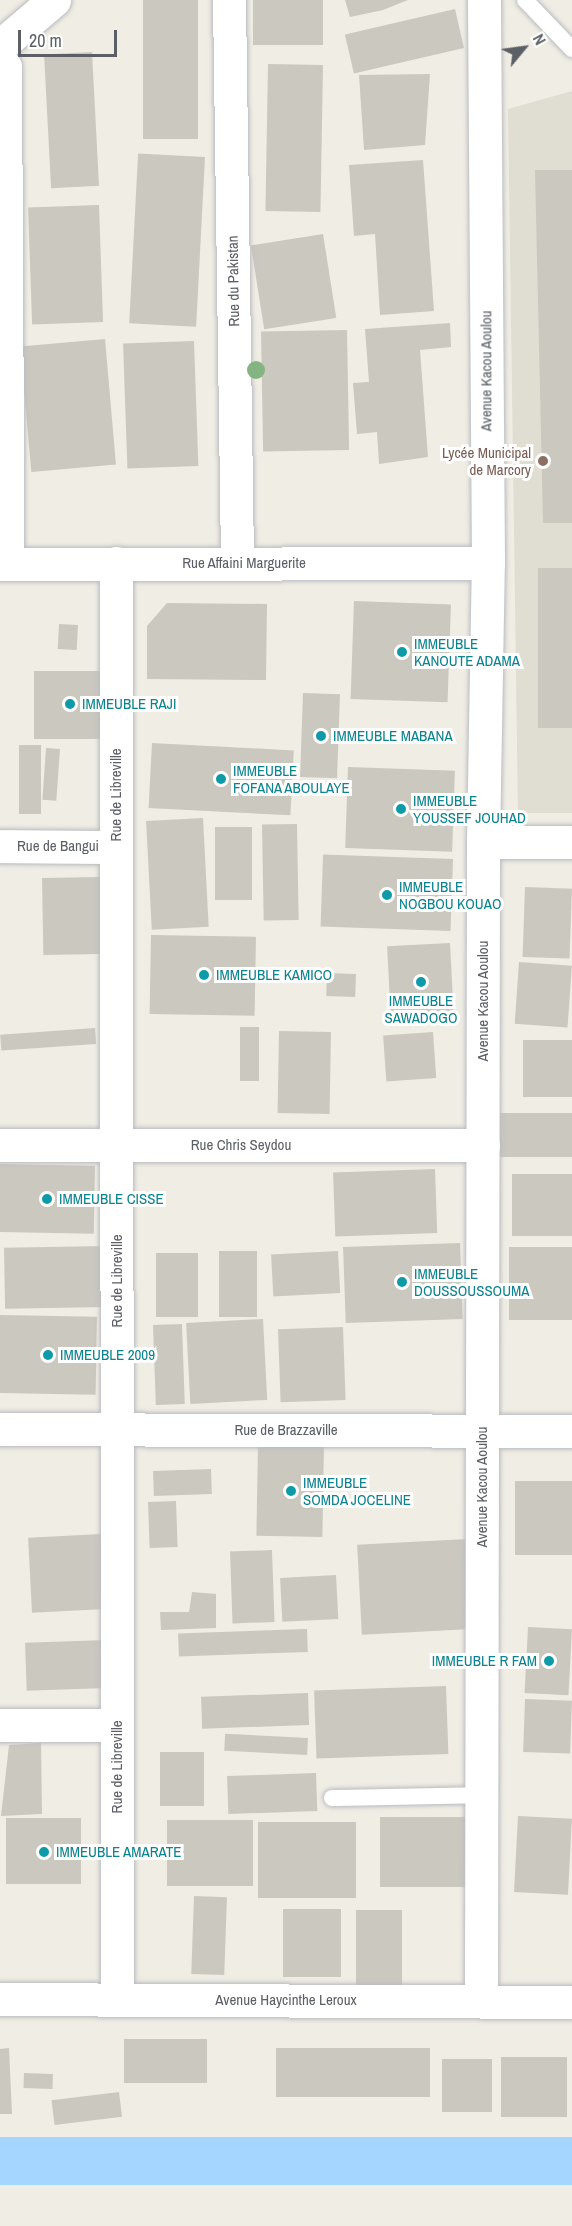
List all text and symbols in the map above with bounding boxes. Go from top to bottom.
scale bar [21,18,120,56]
north arrow [494,18,554,78]
text: 20 m [29,28,62,53]
text: N [528,30,552,49]
street label: Rue du Pakistan [223,235,243,327]
street label: Avenue Kacou Aoulou [477,310,495,432]
place label: Lycée Municipal de Marcory [442,443,531,478]
marker: Lycée Municipal de Marcory [536,454,550,468]
street label: Rue Affaini Marguerite [182,554,306,572]
place label: IMMEUBLE KANOUTE ADAMA [414,634,521,669]
marker: IMMEUBLE KANOUTE ADAMA [395,645,409,659]
place label: IMMEUBLE RAJI [82,695,176,713]
marker: IMMEUBLE RAJI [63,697,77,711]
place label: IMMEUBLE MABANA [333,727,453,745]
marker: IMMEUBLE MABANA [314,729,328,743]
street label: Rue de Libreville [107,749,125,841]
place label: IMMEUBLE FOFANA ABOULAYE [233,761,351,796]
marker: IMMEUBLE FOFANA ABOULAYE [214,772,228,786]
place label: IMMEUBLE YOUSSEF JOUHAD [413,791,526,826]
marker: IMMEUBLE YOUSSEF JOUHAD [394,802,408,816]
street label: Rue de Bangui [17,837,99,855]
place label: IMMEUBLE NOGBOU KOUAO [399,877,502,912]
marker: IMMEUBLE NOGBOU KOUAO [380,888,394,902]
street label: Avenue Kacou Aoulou [474,940,492,1062]
place label: IMMEUBLE KAMICO [216,966,332,984]
marker: IMMEUBLE KAMICO [197,968,211,982]
marker: IMMEUBLE SAWADOGO [414,975,428,989]
place label: IMMEUBLE SAWADOGO [385,991,457,1026]
street label: Rue Chris Seydou [191,1136,291,1154]
place label: IMMEUBLE CISSE [59,1190,164,1208]
marker: IMMEUBLE CISSE [40,1192,54,1206]
street label: Rue de Libreville [108,1235,126,1327]
place label: IMMEUBLE DOUSSOUSSOUMA [414,1264,529,1299]
marker: IMMEUBLE DOUSSOUSSOUMA [395,1275,409,1289]
place label: IMMEUBLE 2009 [60,1346,155,1364]
marker: IMMEUBLE 2009 [41,1348,55,1362]
street label: Rue de Brazzaville [234,1421,338,1439]
street label: Avenue Kacou Aoulou [473,1426,491,1548]
place label: IMMEUBLE SOMDA JOCELINE [303,1473,412,1508]
marker: IMMEUBLE SOMDA JOCELINE [284,1484,298,1498]
place label: IMMEUBLE R FAM [432,1652,537,1670]
marker: IMMEUBLE R FAM [542,1654,556,1668]
street label: Rue de Libreville [108,1721,126,1813]
place label: IMMEUBLE AMARATE [56,1843,182,1861]
marker: IMMEUBLE AMARATE [37,1845,51,1859]
street label: Avenue Haycinthe Leroux [215,1991,357,2009]

